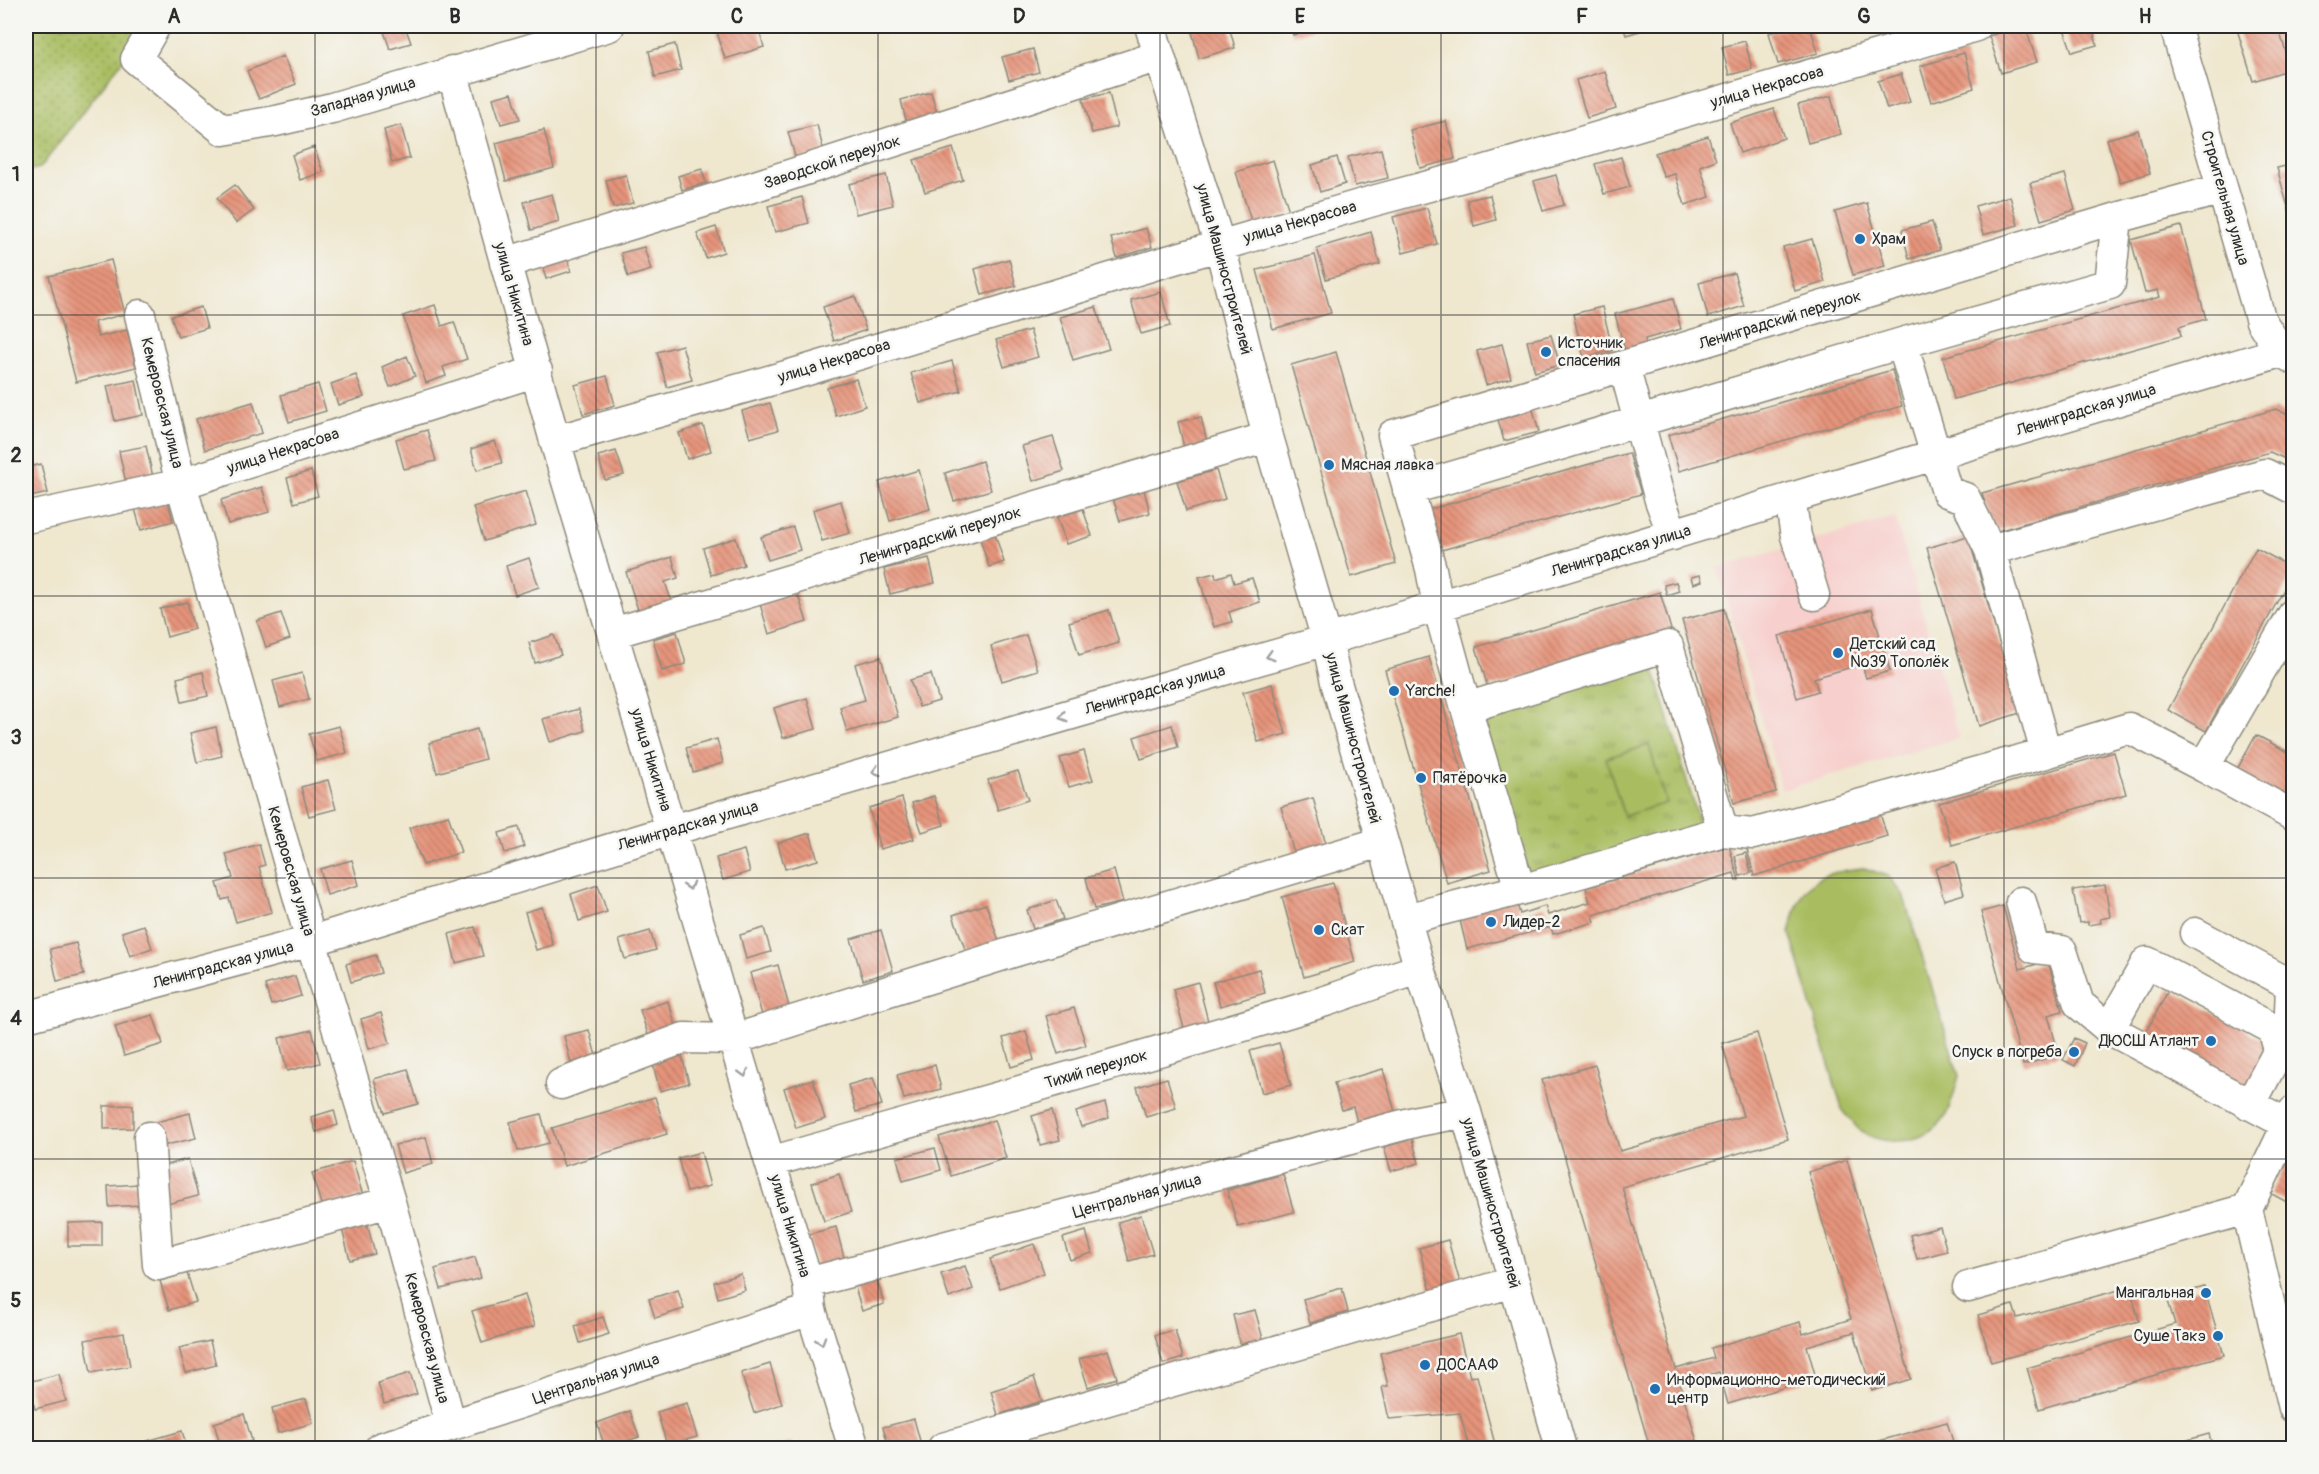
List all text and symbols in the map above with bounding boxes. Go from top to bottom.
text: A [168,4,181,29]
text: B [449,4,461,29]
text: C [731,4,743,29]
text: D [1013,4,1026,29]
text: E [1295,4,1306,29]
text: F [1576,4,1588,29]
text: G [1857,4,1871,29]
text: H [2139,4,2152,29]
street label: улица Некрасова [1707,61,1826,113]
street label: Западная улица [308,72,418,122]
street label: Строительная улица [2196,128,2254,268]
street label: Заводской переулок [761,130,903,194]
text: 1 [12,162,20,187]
street label: улица Машиностроителей [1191,180,1256,357]
street label: улица Некрасова [1240,196,1359,248]
place label: Храм [1872,229,1906,249]
marker: Храм [1853,232,1867,246]
street label: улица Никитина [489,239,538,348]
street label: Ленинградский переулок [1695,286,1864,355]
place label: Источник спасения [1558,333,1623,371]
street label: улица Некрасова [774,334,893,388]
street label: Кемеровская улица [136,335,188,471]
marker: Источник спасения [1539,345,1553,359]
street label: Ленинградская улица [2013,379,2158,441]
street label: улица Некрасова [224,423,342,479]
text: 2 [10,443,22,468]
place label: Мясная лавка [1341,455,1434,475]
marker: Мясная лавка [1322,458,1336,472]
street label: Ленинградский переулок [855,502,1024,571]
street label: Ленинградская улица [1548,520,1693,582]
place label: Детский сад №39 Тополёк [1849,634,1950,672]
marker: Детский сад №39 Тополёк [1831,646,1845,660]
one-way arrow [1265,649,1276,661]
street label: улица Машиностроителей [1320,649,1385,826]
street label: Ленинградская улица [1081,660,1228,720]
place label: Yarche! [1405,681,1456,701]
marker: Yarche! [1387,684,1401,698]
street label: улица Никитина [626,705,676,814]
one-way arrow [1058,710,1069,722]
text: 3 [10,725,22,750]
one-way arrow [871,764,881,777]
place label: Пятёрочка [1433,768,1507,788]
marker: Пятёрочка [1414,771,1428,785]
street label: Ленинградская улица [614,796,761,856]
street label: Кемеровская улица [263,804,319,938]
one-way arrow [682,880,694,891]
place label: Лидер-2 [1502,912,1561,932]
marker: Лидер-2 [1484,915,1498,929]
place label: Скат [1331,920,1365,940]
marker: Скат [1312,923,1326,937]
street label: Ленинградская улица [149,937,296,994]
text: 4 [10,1006,22,1031]
place label: ДЮСШ Атлант [2098,1031,2199,1051]
marker: ДЮСШ Атлант [2204,1034,2218,1048]
place label: Спуск в погреба [1952,1042,2062,1062]
street label: Тихий переулок [1042,1045,1150,1093]
marker: Спуск в погреба [2067,1045,2081,1059]
one-way arrow [737,1067,749,1078]
street label: улица Машиностроителей [1457,1115,1525,1290]
street label: Центральная улица [1071,1169,1203,1223]
street label: улица Никитина [765,1171,815,1280]
street label: Кемеровская улица [400,1271,454,1405]
place label: Мангальная [2115,1283,2194,1303]
marker: Мангальная [2199,1286,2213,1300]
text: 5 [11,1288,22,1313]
place label: Суше Такэ [2133,1326,2206,1346]
marker: Суше Такэ [2211,1329,2225,1343]
one-way arrow [814,1335,826,1346]
street label: Центральная улица [530,1349,662,1409]
place label: ДОСААФ [1436,1355,1498,1375]
marker: ДОСААФ [1418,1358,1432,1372]
place label: Информационно-методический центр [1667,1370,1886,1408]
marker: Информационно-методический центр [1648,1382,1662,1396]

